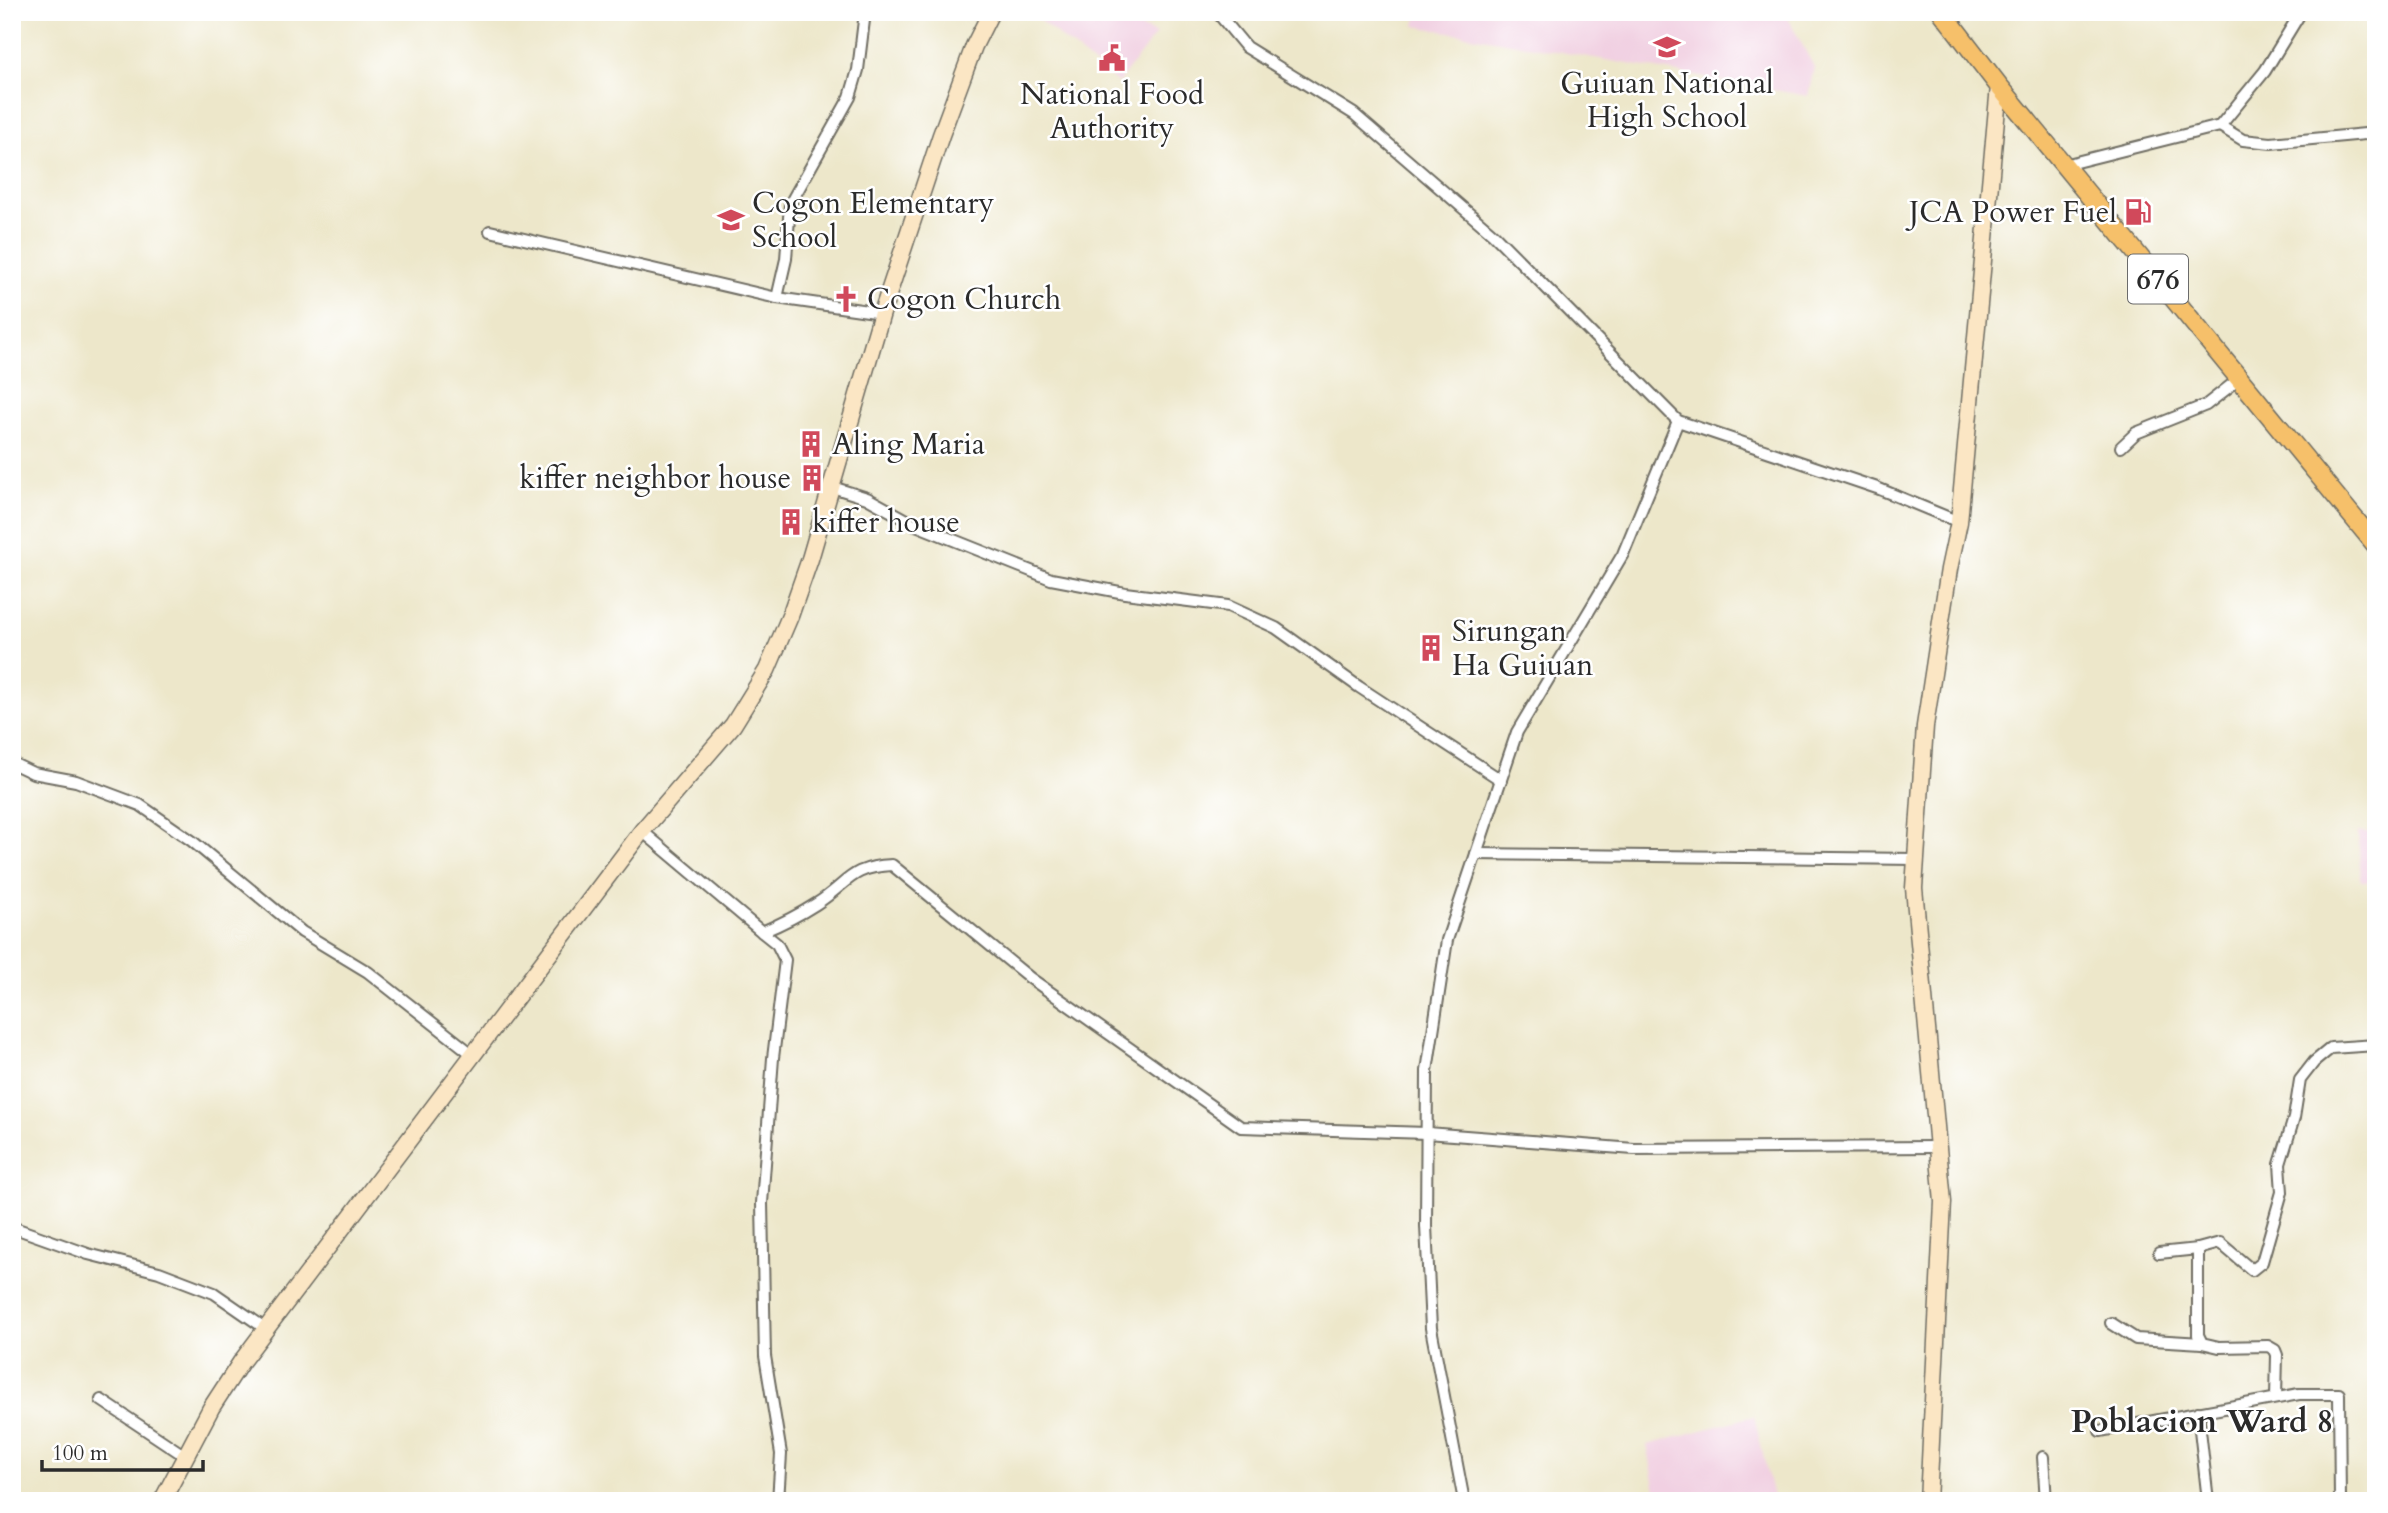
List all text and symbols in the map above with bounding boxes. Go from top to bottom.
school or university icon: Guiuan National High School [1652,32,1682,62]
public building icon: National Food Authority [1097,43,1127,73]
place label: Guiuan National High School [1560,63,1774,138]
place label: National Food Authority [1020,74,1204,149]
place label: Cogon Elementary School [752,183,994,258]
place label: JCA Power Fuel [1905,192,2117,233]
fuel station icon: JCA Power Fuel [2123,197,2153,227]
school or university icon: Cogon Elementary School [716,205,746,235]
road number: 676 [2128,254,2188,304]
place label: Cogon Church [867,279,1062,320]
church icon: Cogon Church [831,284,861,314]
place label: Aling Maria [832,424,985,465]
building icon: Aling Maria [796,429,826,459]
place label: kiffer neighbor house [519,458,791,499]
building icon: kiffer neighbor house [797,463,827,493]
place label: kiffer house [812,502,960,543]
building icon: kiffer house [776,507,806,537]
place label: Sirungan Ha Guiuan [1452,611,1593,686]
building icon: Sirungan Ha Guiuan [1416,633,1446,663]
district label: Poblacion Ward 8 [2071,1399,2333,1444]
scale bar [42,1429,203,1473]
text: 100 m [52,1439,108,1468]

